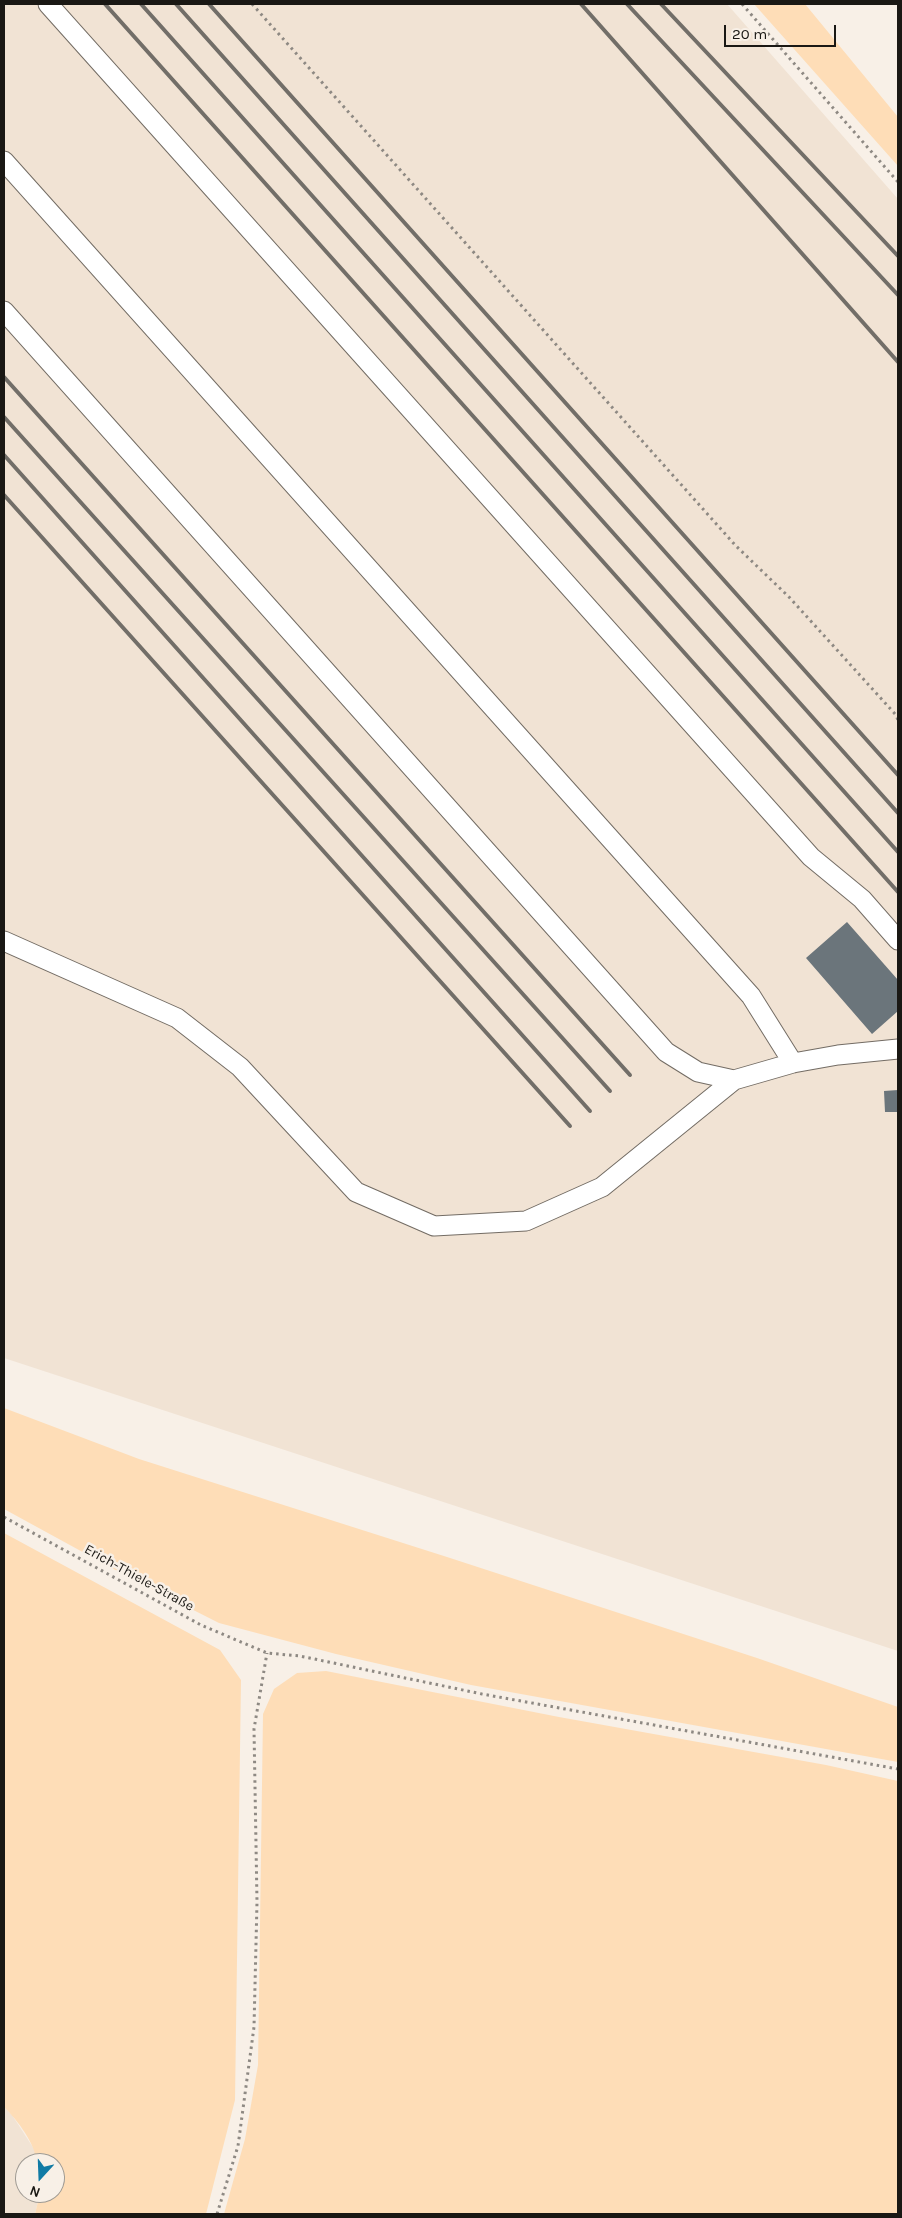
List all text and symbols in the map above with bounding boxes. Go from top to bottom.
scale bar [727,15,840,47]
text: 20 m [732,25,767,43]
street label: Erich-Thiele-Straße [81,1541,197,1615]
north arrow [15,2153,65,2203]
text: N [27,2182,43,2201]

